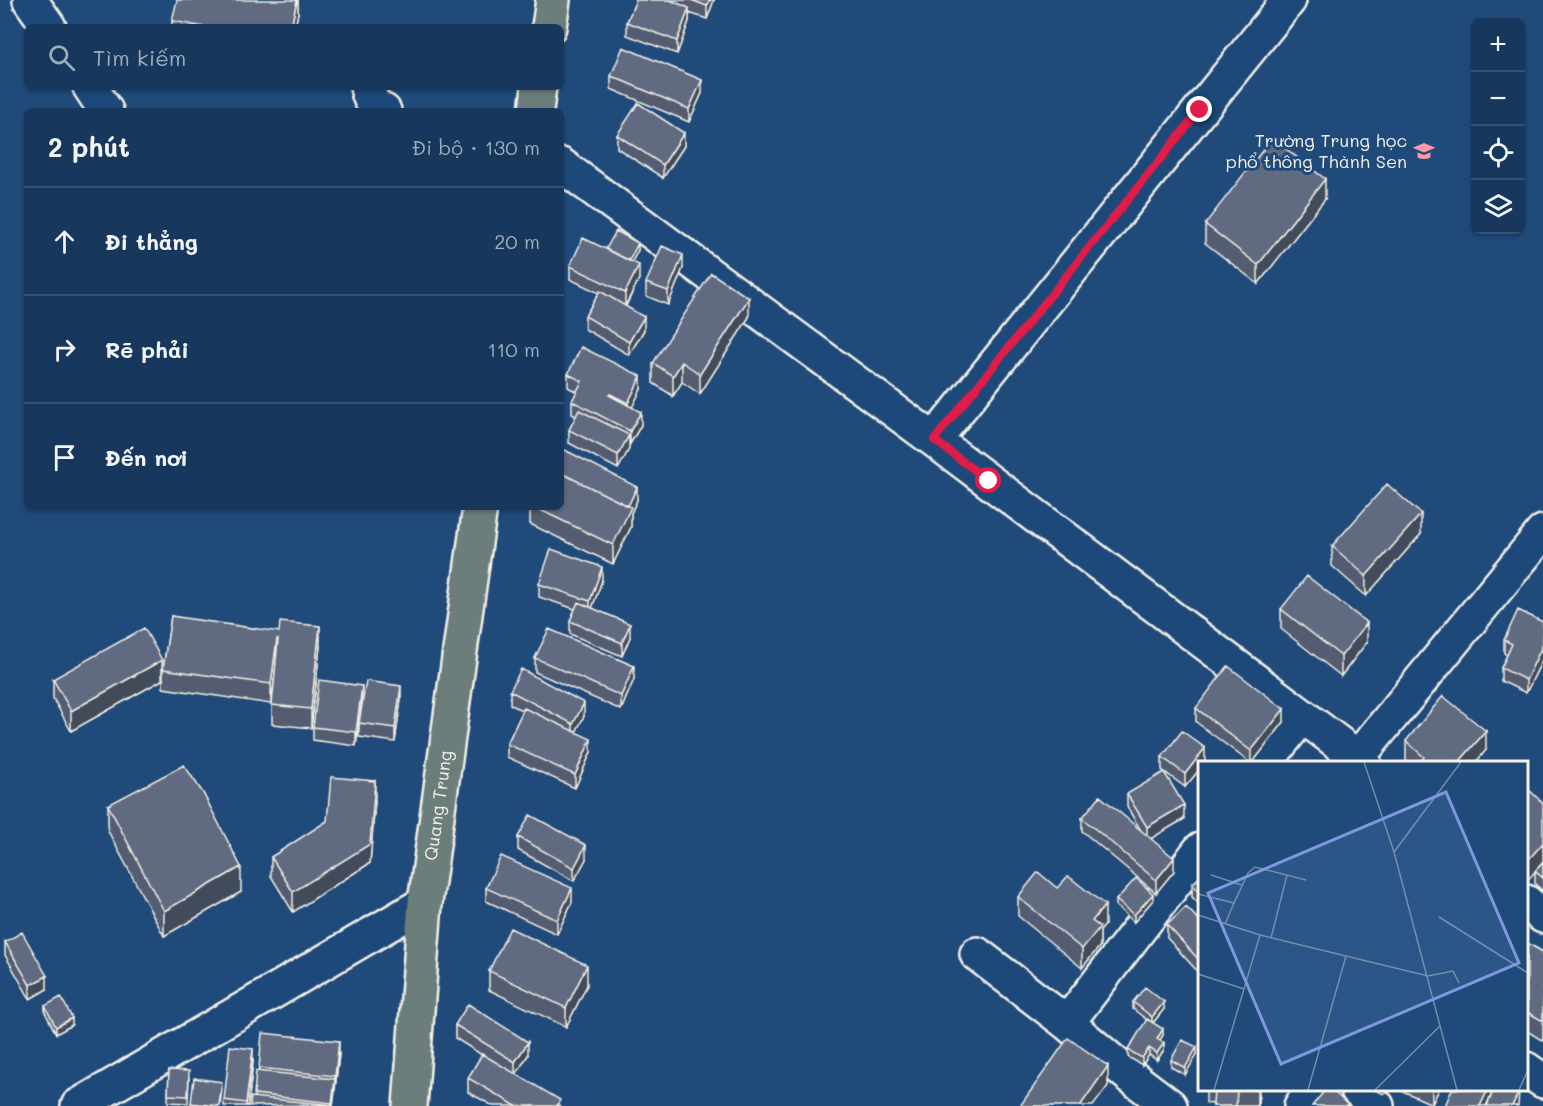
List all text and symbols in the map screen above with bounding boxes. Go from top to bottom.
map controls [1471,18,1525,234]
button: + [1471,18,1525,72]
search box [24,24,564,90]
icon: search [45,41,78,74]
text: Tìm kiếm [93,43,186,72]
button: − [1471,72,1525,126]
route end [1186,96,1212,122]
button: locate [1471,126,1525,180]
place label: Trường Trung học phổ thông Thành Sen [1226,128,1407,173]
text: 2 phút [48,130,130,164]
text: Đi bộ · 130 m [412,134,540,160]
school or university icon: Trường Trung học phổ thông Thành Sen [1412,139,1436,163]
button: layers [1471,180,1525,234]
icon: ahead [48,225,81,258]
text: Đi thẳng [105,227,198,256]
text: 20 m [494,228,540,254]
icon: right [48,333,81,366]
text: Rẽ phải [105,335,189,364]
text: 110 m [487,336,540,362]
icon: arrive [48,441,81,474]
text: Đến nơi [105,443,188,472]
route start [975,467,1001,493]
street label: Quang Trung [418,749,457,862]
inset map [1198,761,1528,1091]

